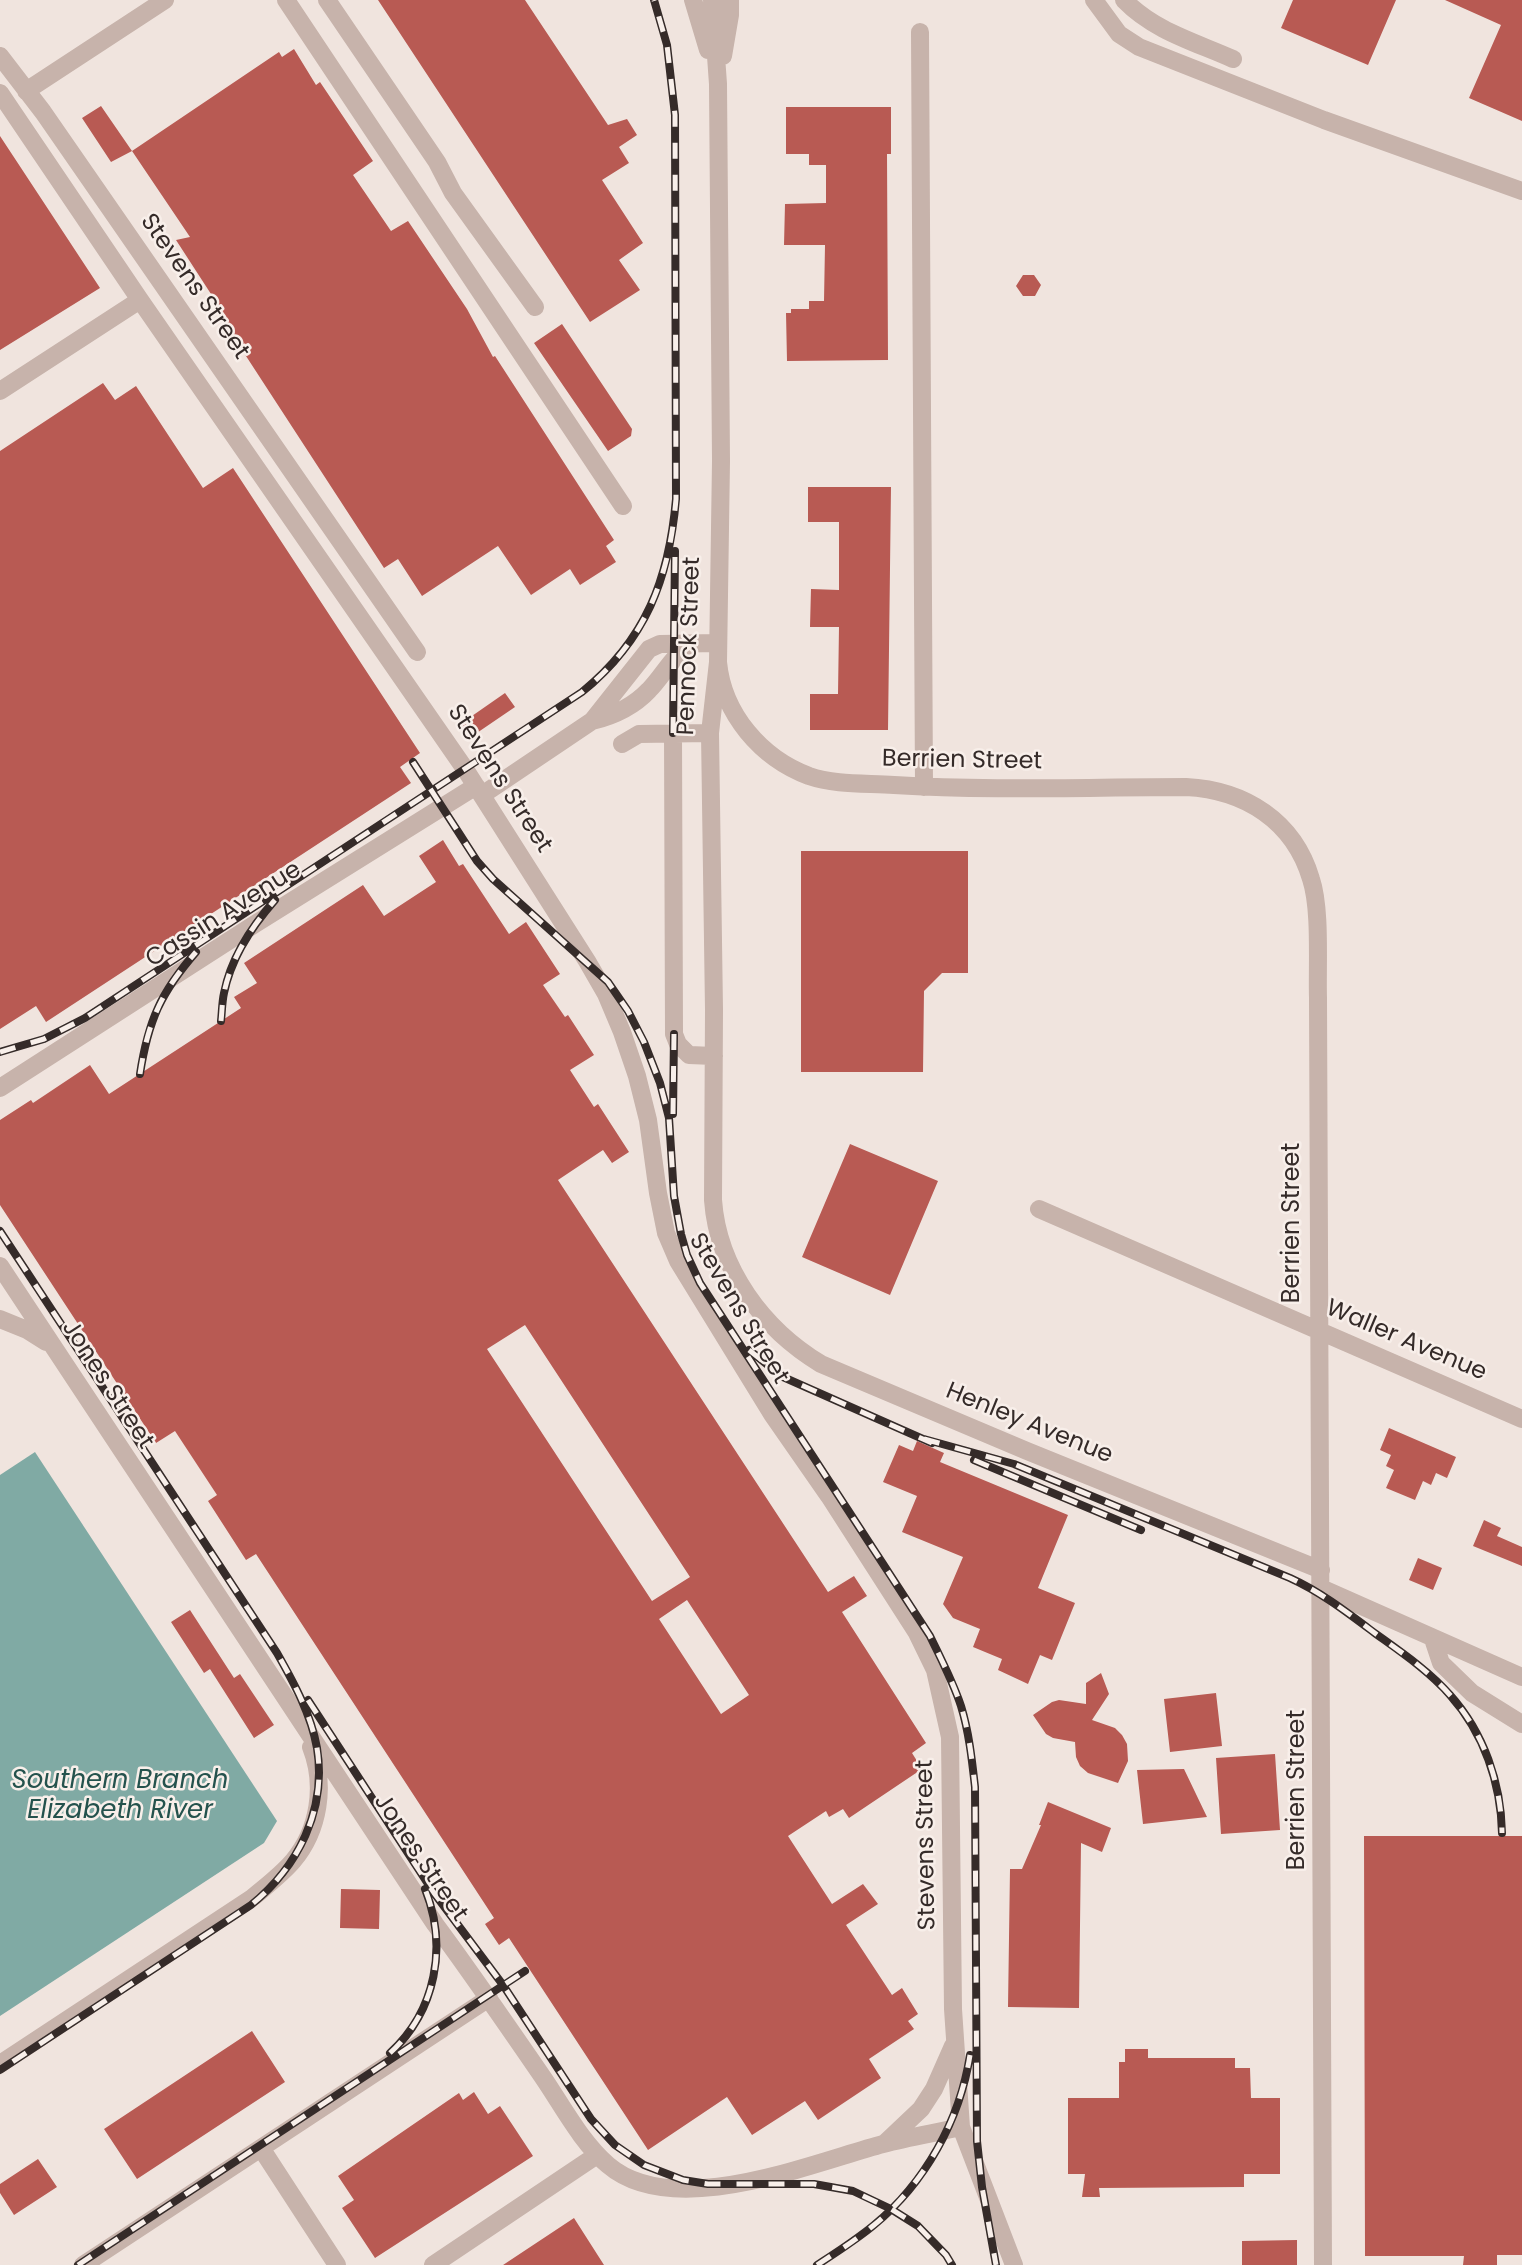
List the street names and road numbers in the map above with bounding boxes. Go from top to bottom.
street label: Stevens Street [133,209,255,365]
street label: Pennock Street [672,556,708,736]
street label: Stevens Street [440,700,558,858]
street label: Berrien Street [882,745,1042,777]
street label: Cassin Avenue [141,856,307,974]
street label: Berrien Street [1279,1143,1307,1303]
street label: Stevens Street [682,1228,794,1390]
street label: Waller Avenue [1321,1294,1491,1388]
street label: Jones Street [55,1315,159,1455]
street label: Henley Avenue [941,1377,1117,1471]
street label: Berrien Street [1284,1710,1312,1870]
street label: Stevens Street [911,1759,943,1931]
street label: Jones Street [367,1789,473,1927]

